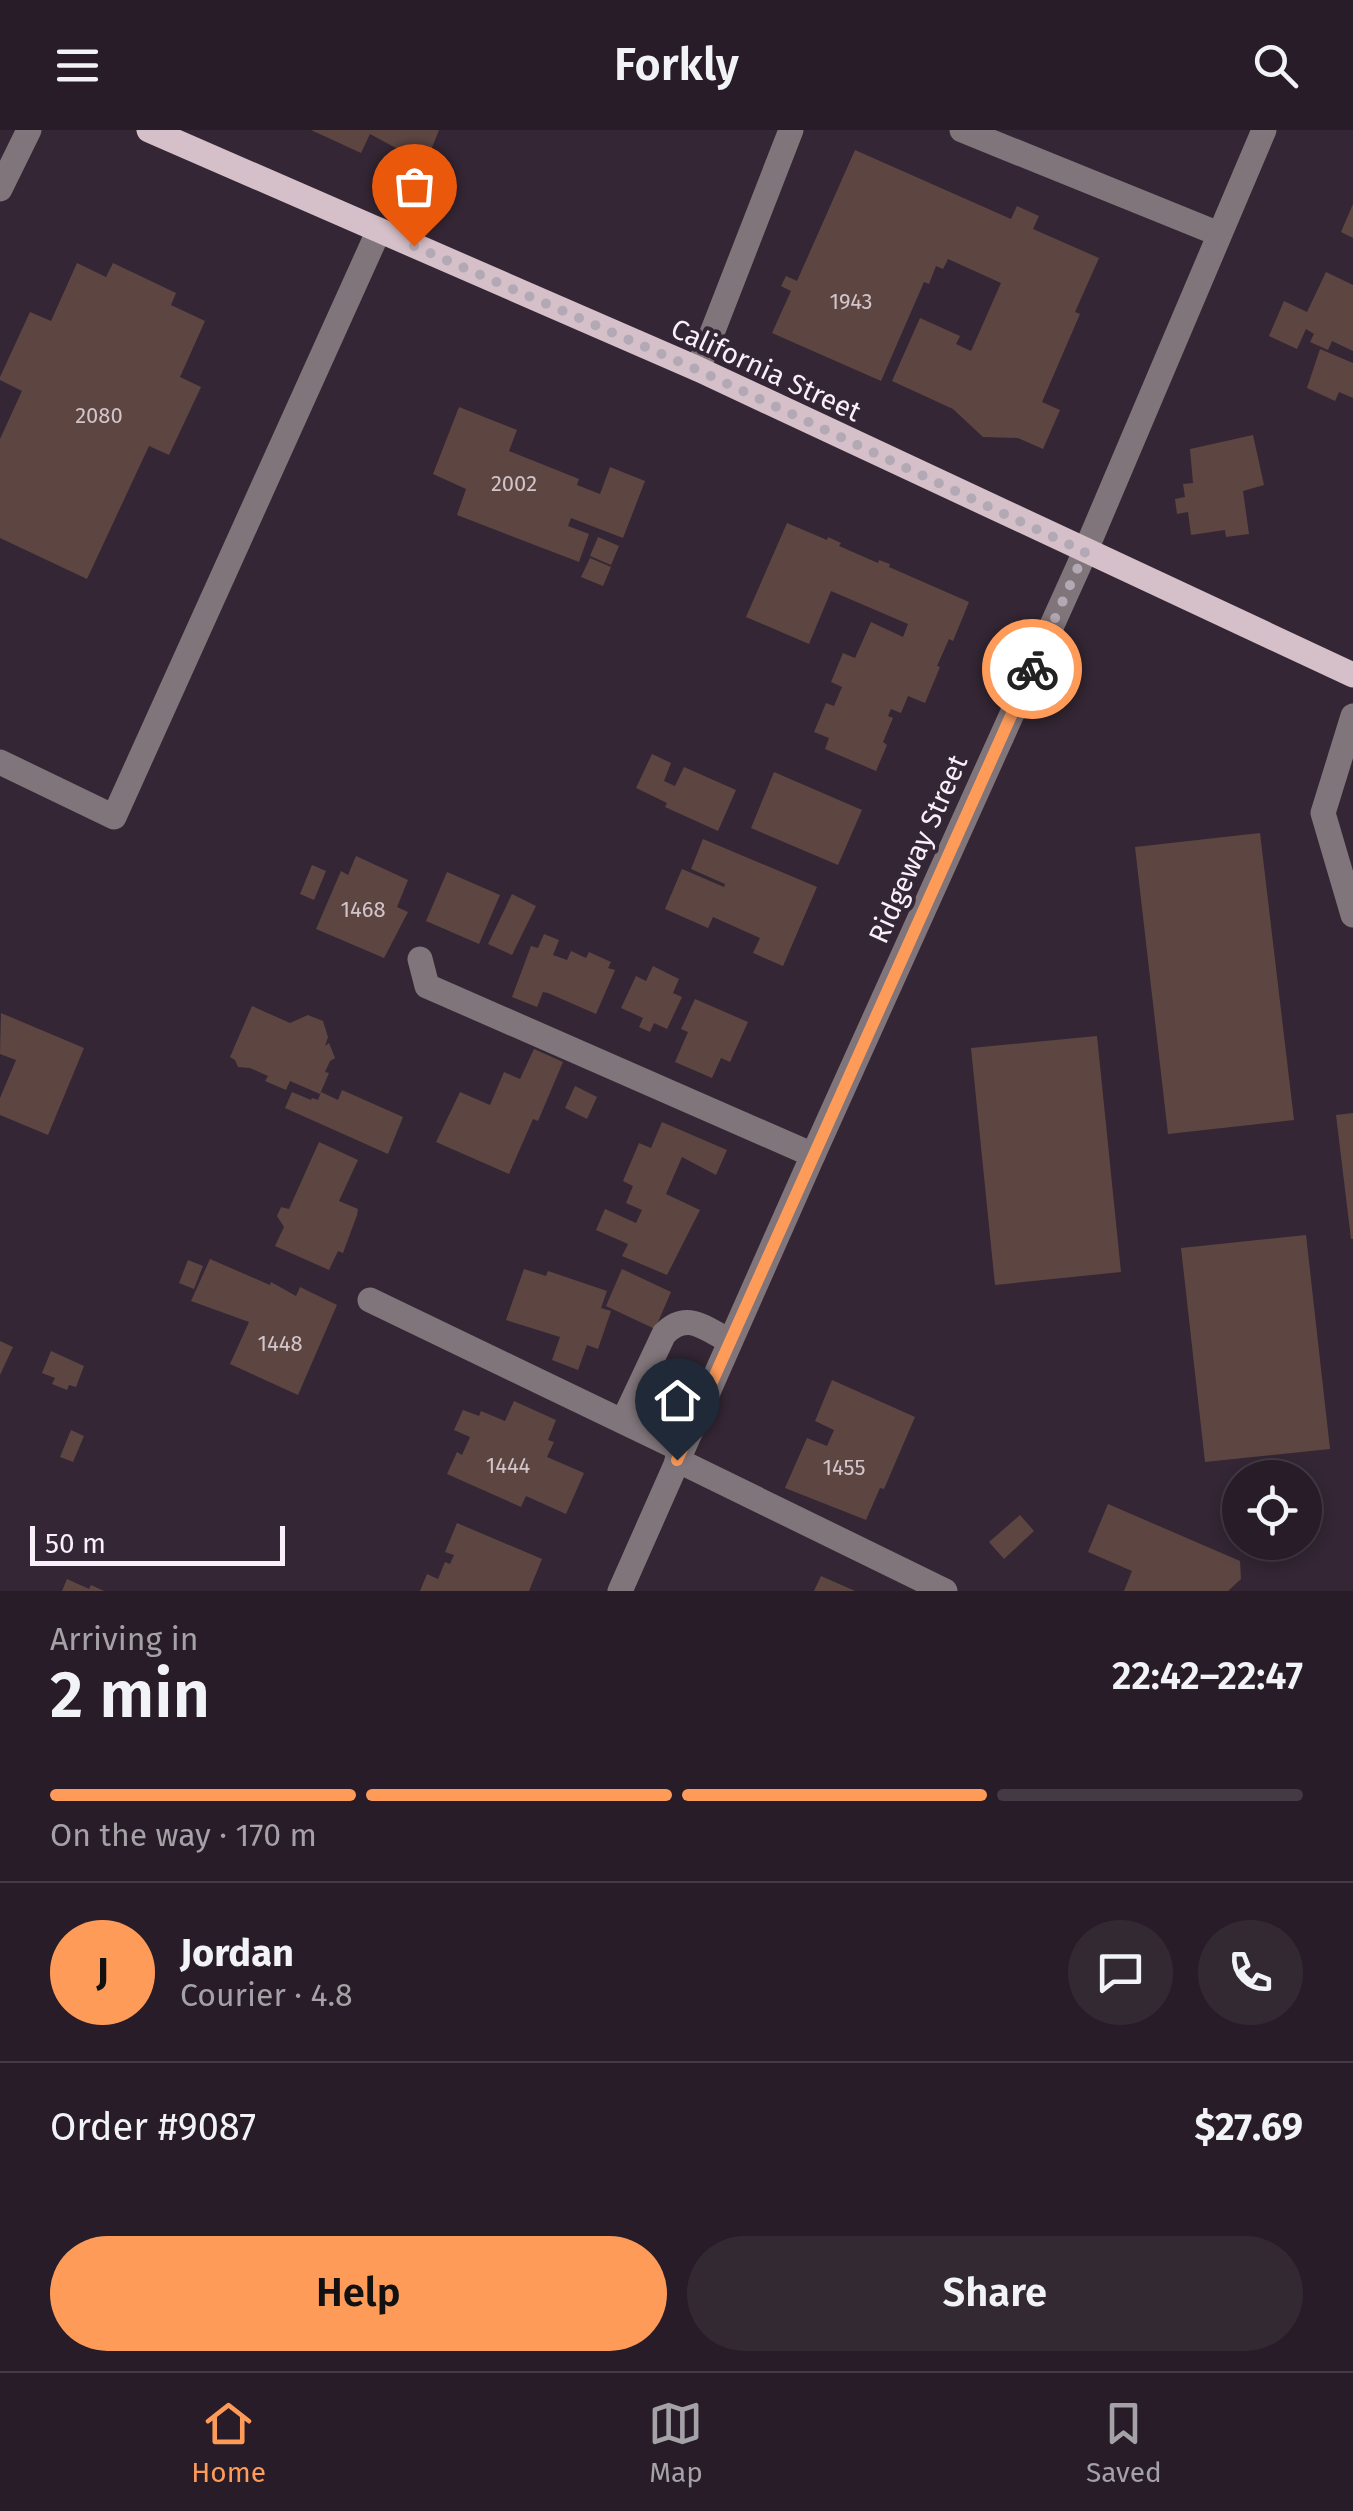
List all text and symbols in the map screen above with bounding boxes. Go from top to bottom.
icon: menu [50,38,105,93]
text: Forkly [614,38,739,92]
icon: search [1248,38,1303,93]
pin [372,144,457,247]
icon: bag [387,159,442,214]
house number: 1943 [829,288,873,315]
street label: California Street [666,312,867,429]
house number: 2080 [75,402,123,429]
house number: 2002 [491,470,537,497]
courier [982,619,1082,719]
icon: bike [1005,642,1060,697]
street label: Ridgeway Street [862,749,975,948]
house number: 1468 [340,896,386,923]
house number: 1448 [257,1330,303,1357]
pin [635,1358,720,1461]
icon: home [650,1373,705,1428]
house number: 1444 [486,1452,531,1479]
house number: 1455 [823,1454,865,1481]
map controls [1222,1460,1322,1560]
button: locate [1222,1460,1322,1560]
scale bar [30,1521,285,1566]
text: 50 m [45,1527,106,1560]
text: Arriving in [50,1620,198,1658]
text: 22:42–22:47 [1112,1653,1303,1699]
text: 2 min [50,1656,210,1734]
text: On the way · 170 m [50,1816,317,1854]
button: chat [1068,1920,1173,2025]
button: phone [1198,1920,1303,2025]
text: Jordan [180,1930,294,1976]
text: J [96,1949,109,1995]
text: Courier · 4.8 [180,1976,353,2014]
text: Order #9087 [50,2104,256,2150]
text: $27.69 [1195,2104,1303,2150]
button: Help [50,2236,667,2351]
button: Share [687,2236,1303,2351]
tab: Home [191,2396,266,2489]
tab: Map [648,2396,703,2489]
tab: Saved [1086,2396,1162,2489]

